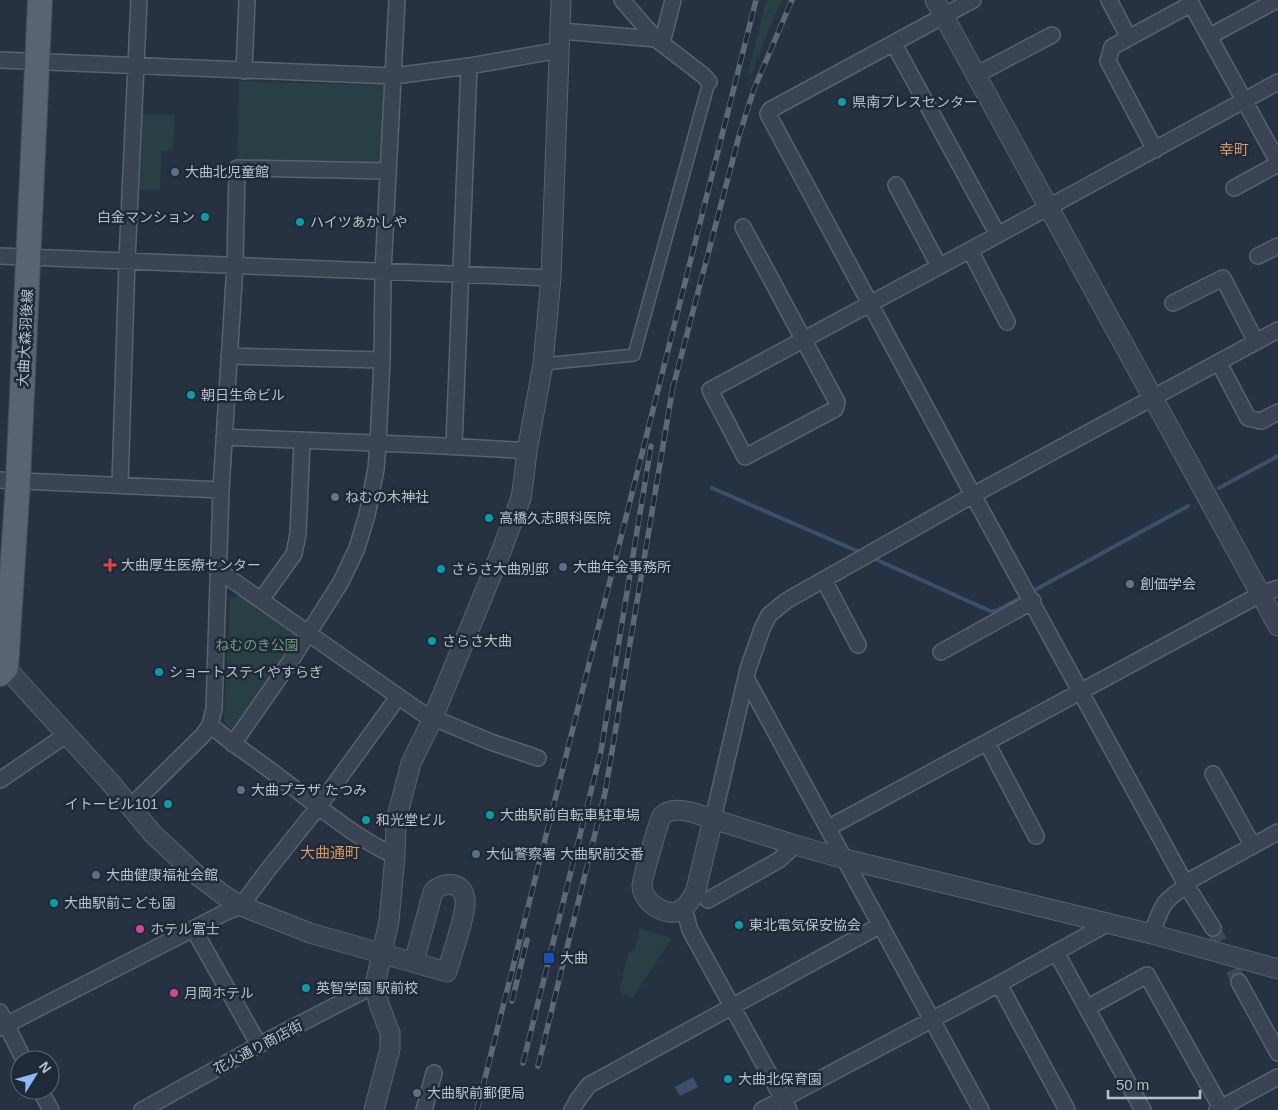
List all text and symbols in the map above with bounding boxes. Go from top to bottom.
place label: 県南プレスセンター [852,94,978,110]
marker: 県南プレスセンター [836,96,848,108]
district label: 幸町 [1219,141,1249,158]
place label: 大曲北児童館 [185,164,269,180]
marker: 大曲北児童館 [169,166,181,178]
place label: 白金マンション [97,209,195,225]
marker: 白金マンション [199,211,211,223]
place label: ハイツあかしや [310,214,408,230]
marker: ハイツあかしや [294,216,306,228]
street label: 大曲大森羽後線 [14,289,36,387]
place label: 朝日生命ビル [201,387,285,403]
marker: 朝日生命ビル [185,389,197,401]
place label: ねむの木神社 [345,489,429,505]
marker: ねむの木神社 [329,491,341,503]
place label: 高橋久志眼科医院 [499,510,611,526]
marker: 高橋久志眼科医院 [483,512,495,524]
place label: 大曲厚生医療センター [121,557,261,573]
marker: 大曲厚生医療センター [103,558,117,572]
place label: 大曲年金事務所 [573,559,671,575]
place label: さらさ大曲別邸 [451,561,549,577]
marker: 大曲年金事務所 [557,561,569,573]
marker: さらさ大曲別邸 [435,563,447,575]
place label: 創価学会 [1140,576,1196,592]
marker: 創価学会 [1124,578,1136,590]
place label: さらさ大曲 [442,633,512,649]
marker: さらさ大曲 [426,635,438,647]
park label: ねむのき公園 [215,637,299,653]
place label: ショートステイやすらぎ [169,664,323,680]
marker: ショートステイやすらぎ [153,666,165,678]
place label: 大曲プラザ たつみ [251,782,367,798]
marker: 大曲プラザ たつみ [235,784,247,796]
place label: イトービル101 [65,796,158,812]
marker: イトービル101 [162,798,174,810]
place label: 大曲駅前自転車駐車場 [500,807,640,823]
marker: 大曲駅前自転車駐車場 [484,809,496,821]
place label: 和光堂ビル [376,812,446,828]
marker: 和光堂ビル [360,814,372,826]
district label: 大曲通町 [300,844,360,861]
place label: 大仙警察署 大曲駅前交番 [486,846,644,862]
marker: 大仙警察署 大曲駅前交番 [470,848,482,860]
place label: 大曲健康福祉会館 [106,867,218,883]
marker: 大曲健康福祉会館 [90,869,102,881]
place label: 大曲駅前こども園 [64,895,176,911]
marker: 大曲駅前こども園 [48,897,60,909]
place label: 東北電気保安協会 [749,917,861,933]
marker: 東北電気保安協会 [733,919,745,931]
place label: ホテル富士 [150,921,220,937]
marker: ホテル富士 [134,923,146,935]
place label: 大曲 [560,950,588,966]
marker: 大曲 [542,951,556,965]
place label: 英智学園 駅前校 [316,980,418,996]
marker: 英智学園 駅前校 [300,982,312,994]
place label: 月岡ホテル [184,985,254,1001]
marker: 月岡ホテル [168,987,180,999]
street label: 花火通り商店街 [211,1017,305,1077]
north arrow [10,1050,60,1100]
text: N [36,1058,55,1076]
scale bar [1108,1068,1200,1100]
place label: 大曲北保育園 [738,1071,822,1087]
marker: 大曲北保育園 [722,1073,734,1085]
text: 50 m [1116,1076,1149,1093]
place label: 大曲駅前郵便局 [427,1085,525,1101]
marker: 大曲駅前郵便局 [411,1087,423,1099]

